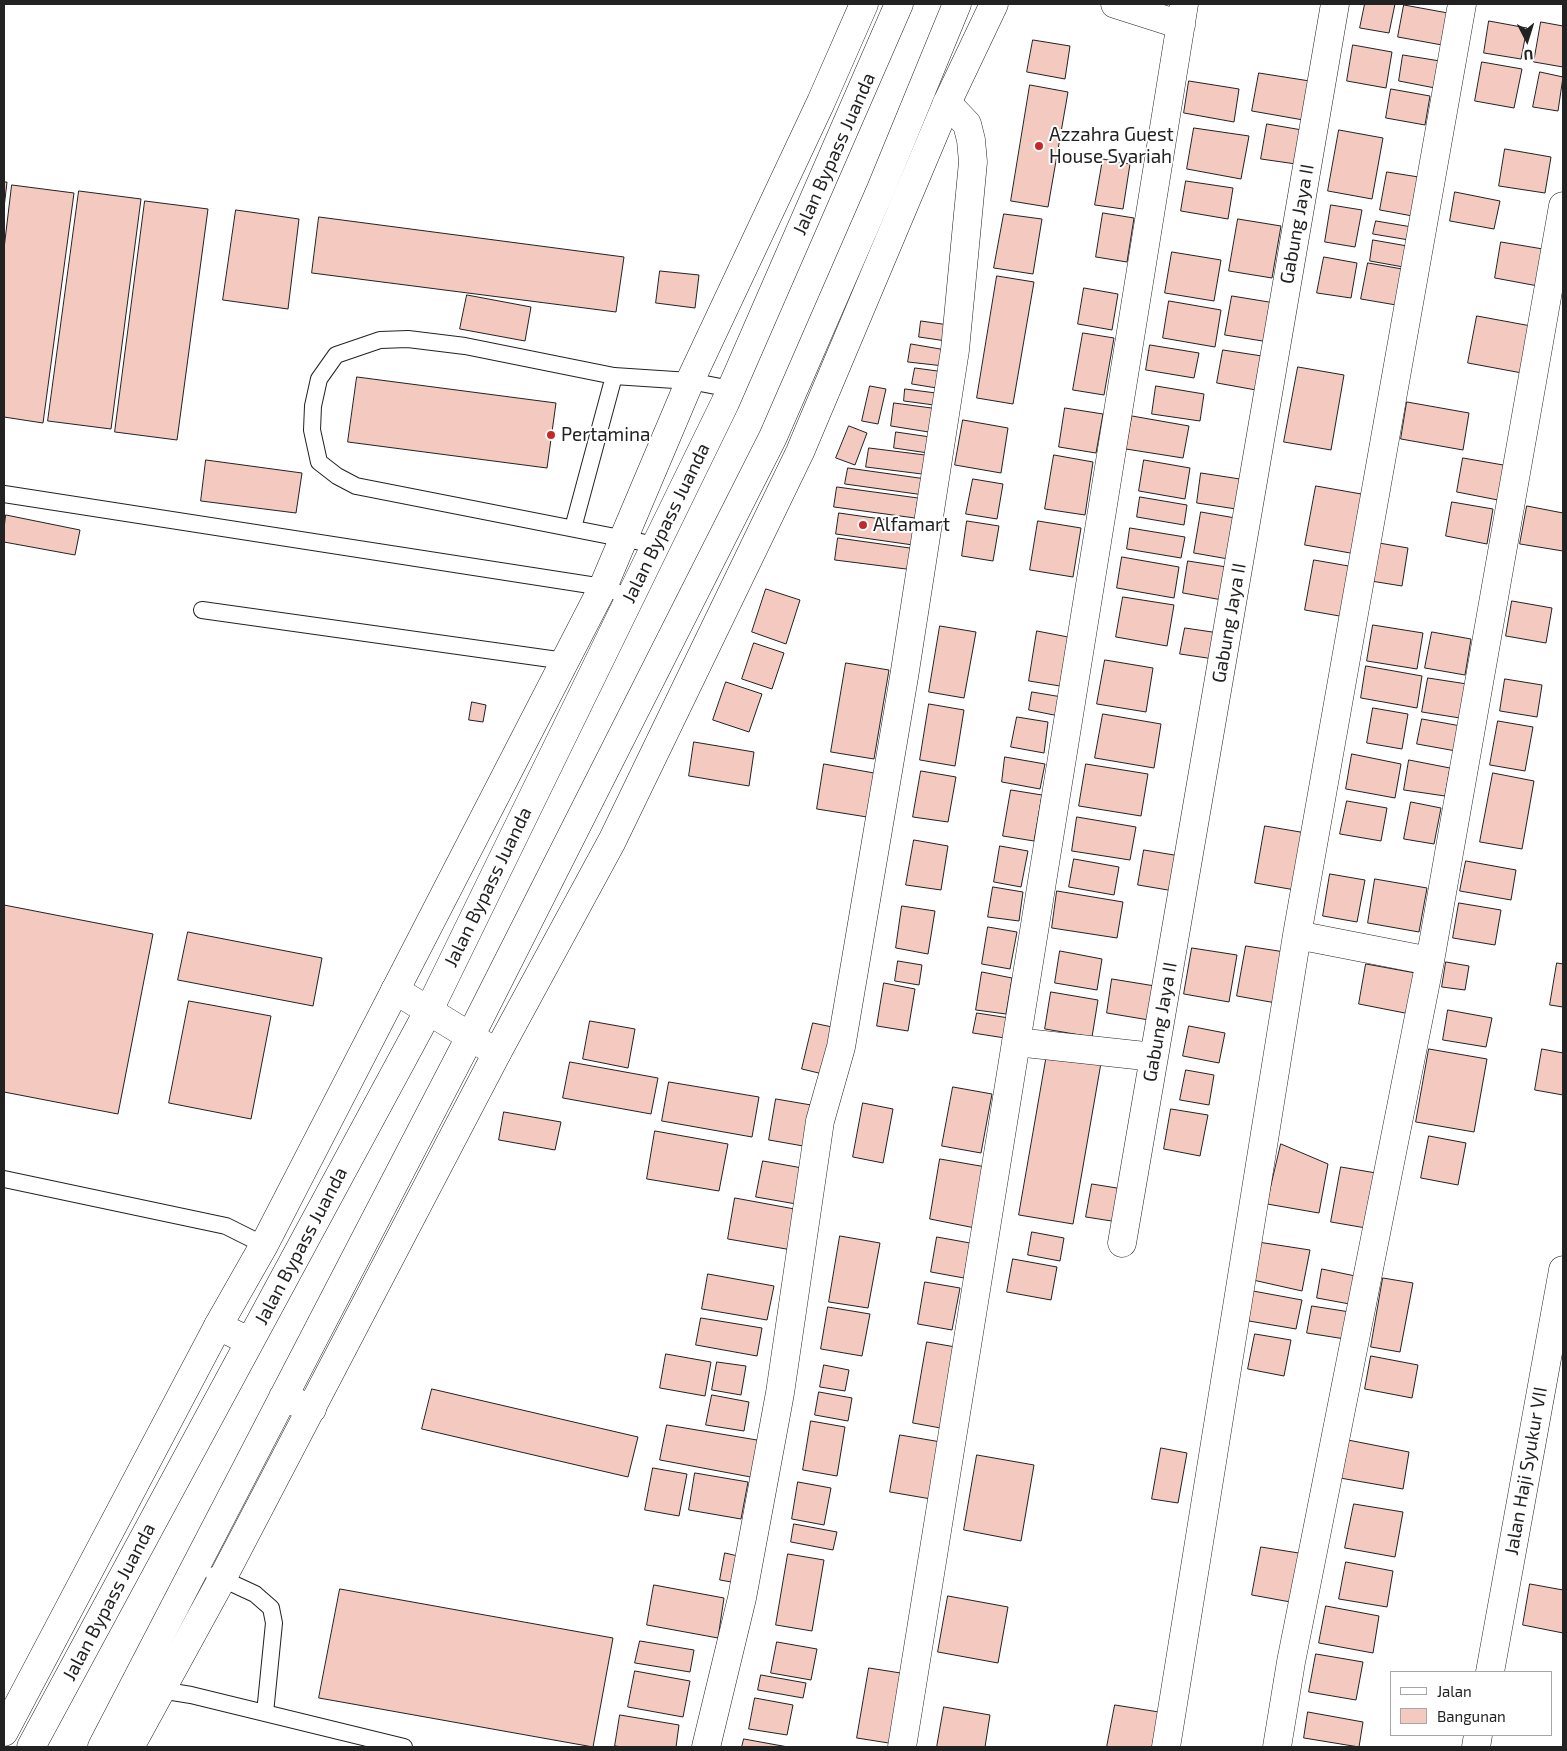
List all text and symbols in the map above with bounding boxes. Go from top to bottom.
north arrow [1502,15,1552,65]
text: U [1523,47,1534,64]
street label: Jalan Bypass Juanda [788,69,880,239]
place label: Azzahra Guest House Syariah [1049,124,1174,168]
marker: Azzahra Guest House Syariah [1033,140,1045,152]
street label: Gabung Jaya II [1275,162,1319,286]
place label: Pertamina [561,424,650,446]
marker: Pertamina [545,429,557,441]
street label: Jalan Bypass Juanda [617,439,715,607]
place label: Alfamart [873,514,950,536]
marker: Alfamart [857,519,869,531]
street label: Gabung Jaya II [1207,561,1251,685]
street label: Jalan Bypass Juanda [439,803,537,971]
street label: Gabung Jaya II [1138,960,1182,1084]
street label: Jalan Bypass Juanda [250,1163,352,1329]
street label: Jalan Haji Syukur VII [1500,1385,1552,1557]
street label: Jalan Bypass Juanda [58,1519,160,1685]
legend [1390,1671,1552,1736]
text: Jalan [1437,1682,1472,1700]
text: Bangunan [1437,1707,1506,1725]

